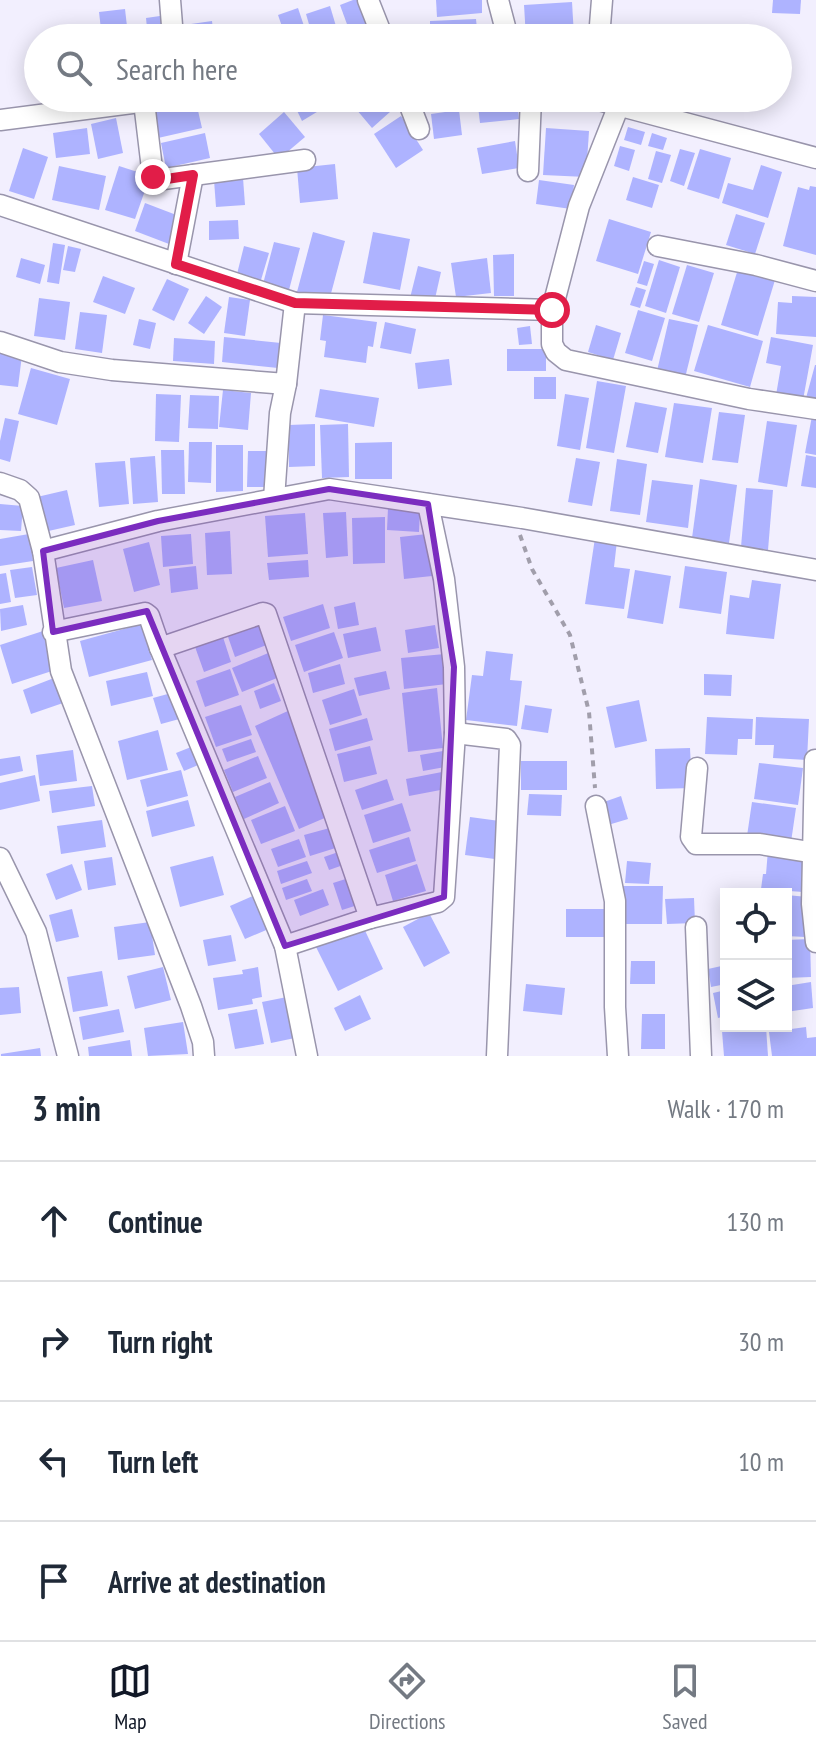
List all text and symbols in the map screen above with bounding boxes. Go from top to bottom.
search box [24,24,792,112]
icon: search [52,46,96,90]
text: Search here [116,49,238,88]
route end [135,159,171,195]
route start [534,292,570,328]
map controls [720,888,792,1032]
button: locate [720,888,792,960]
button: layers [720,960,792,1032]
text: 3 min [32,1086,101,1130]
text: Walk · 170 m [667,1092,784,1125]
icon: ahead [32,1199,76,1243]
text: Continue [108,1202,203,1241]
text: 130 m [726,1205,784,1238]
icon: right [32,1319,76,1363]
text: Turn right [108,1322,212,1361]
text: 30 m [738,1325,784,1358]
icon: left [32,1439,76,1483]
text: Turn left [108,1442,198,1481]
text: 10 m [738,1445,784,1478]
icon: arrive [32,1559,76,1603]
text: Arrive at destination [108,1562,326,1601]
tab: Map [108,1659,152,1735]
tab: Directions [369,1659,446,1735]
tab: Saved [662,1659,708,1735]

